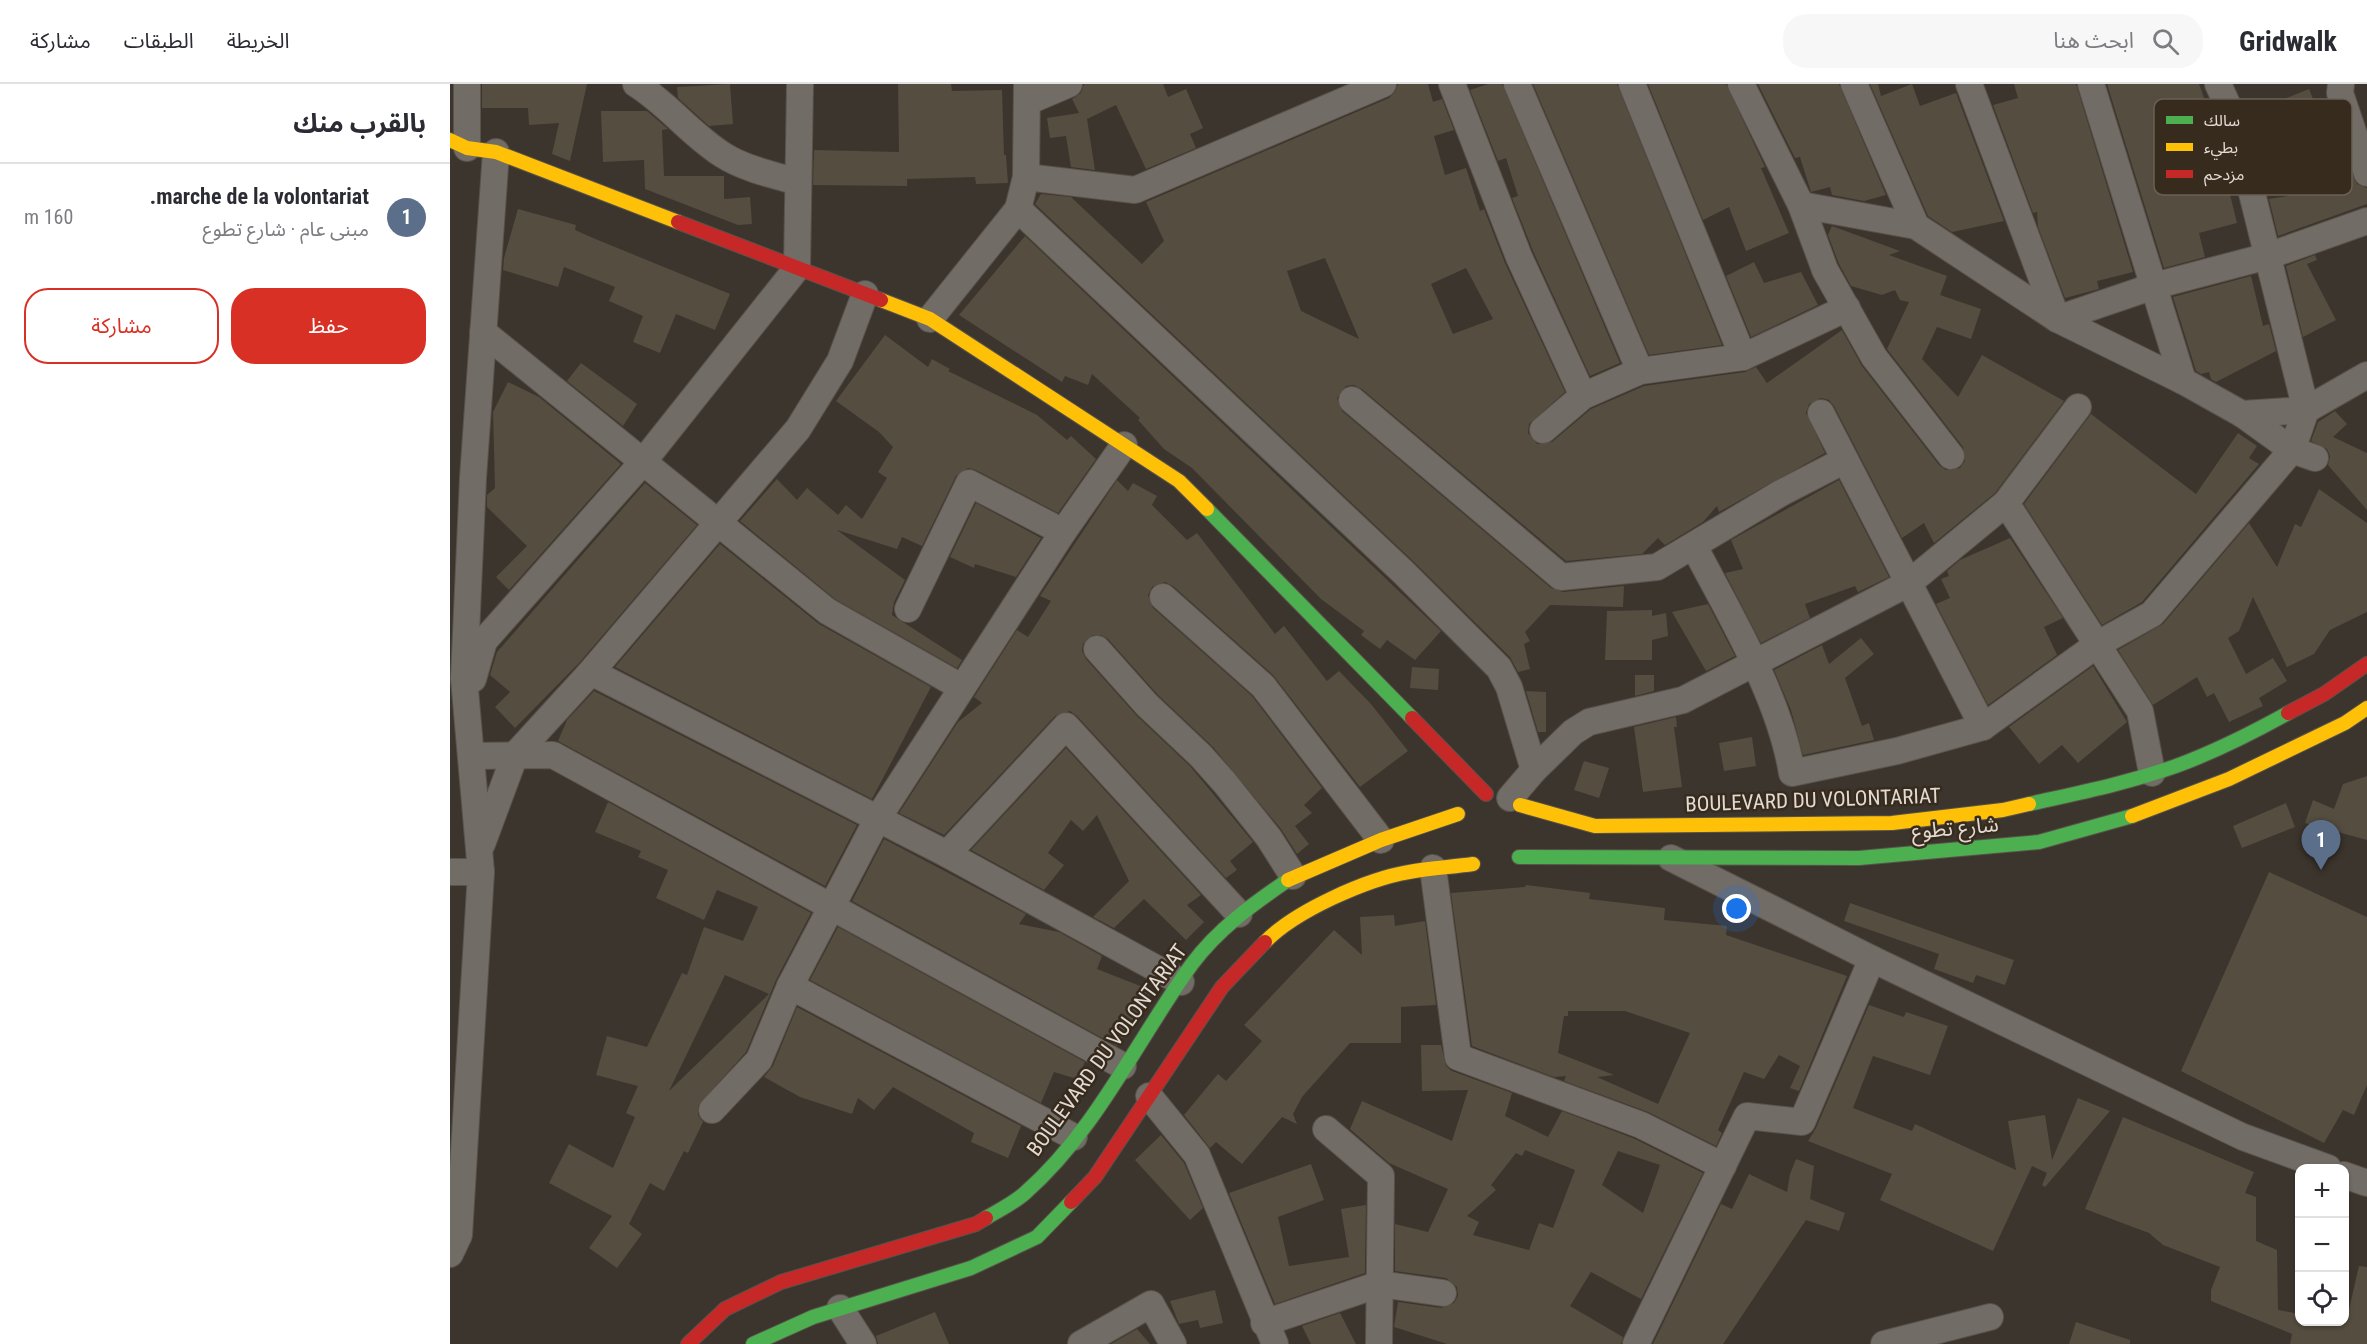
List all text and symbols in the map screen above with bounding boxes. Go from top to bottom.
search box [1783,14,2203,68]
icon: search [2149,25,2182,58]
text: Gridwalk [2239,25,2337,58]
text: ابحث هنا [2053,28,2134,53]
text: مشاركة [30,29,91,53]
text: الطبقات [124,29,194,53]
text: الخريطة [227,29,290,53]
legend [2154,99,2352,195]
text: بالقرب منك [293,108,426,138]
text: سالك [2204,111,2240,130]
text: بطيء [2204,138,2238,160]
text: مزدحم [2204,165,2244,187]
text: marche de la volontariat. [150,184,369,209]
text: 160 m [24,205,73,229]
text: 1 [401,205,412,229]
text: مبنى عام · شارع تطوع [203,217,369,241]
button: مشاركة [24,288,219,364]
button: حفظ [231,288,426,364]
street label: BOULEVARD DU VOLONTARIAT [1685,784,1941,816]
street label: شارع تطوع [1910,812,2000,847]
pin: 1 [2302,820,2340,870]
your location [1722,894,1751,923]
street label: BOULEVARD DU VOLONTARIAT [1022,940,1192,1160]
map controls [2295,1164,2349,1326]
button: + [2295,1164,2349,1218]
button: − [2295,1218,2349,1272]
button: locate [2295,1272,2349,1326]

